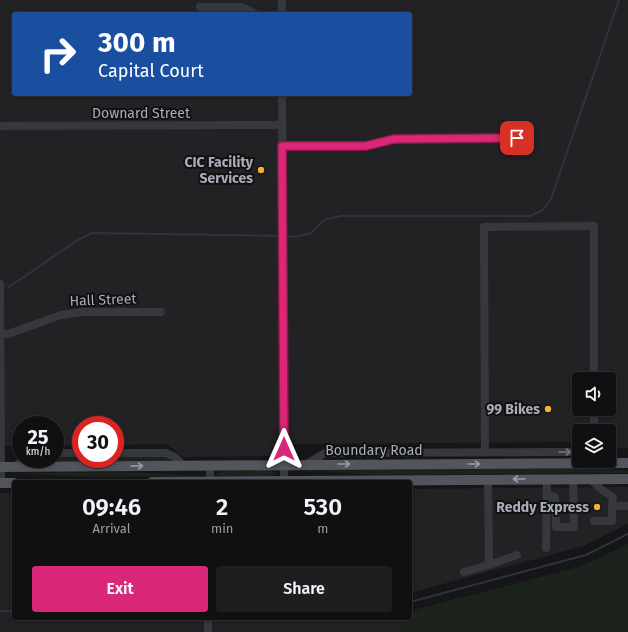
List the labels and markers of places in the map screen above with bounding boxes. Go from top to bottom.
pin [500,121,534,155]
place label: CIC Facility Services [184,154,254,187]
marker: CIC Facility Services [256,165,266,175]
place label: 99 Bikes [486,401,540,418]
marker: 99 Bikes [543,404,553,414]
place label: Reddy Express [496,499,589,516]
marker: Reddy Express [592,502,602,512]

